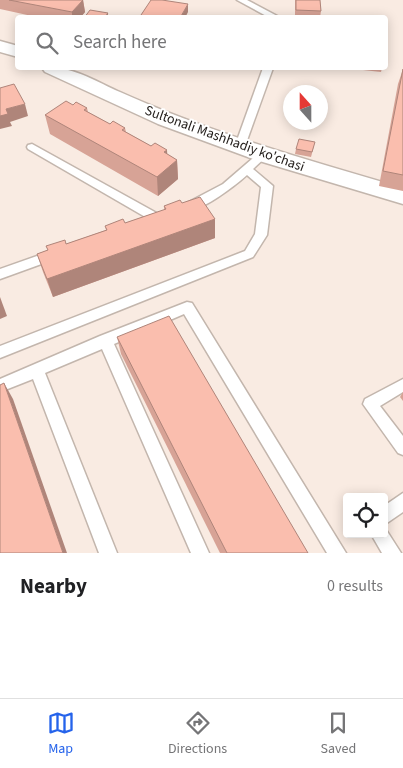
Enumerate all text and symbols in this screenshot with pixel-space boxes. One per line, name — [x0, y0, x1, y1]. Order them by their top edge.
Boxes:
search box — [15, 15, 388, 70]
icon: search — [33, 29, 61, 57]
text: Search here — [73, 29, 167, 56]
north arrow — [283, 85, 328, 130]
street label: Sultonali Mashhadiy ko'chasi — [142, 101, 307, 177]
map controls — [343, 493, 388, 538]
button: locate — [343, 493, 388, 538]
text: Nearby — [20, 571, 87, 601]
text: 0 results — [327, 575, 383, 597]
tab: Map — [47, 709, 75, 759]
tab: Directions — [168, 709, 227, 759]
tab: Saved — [321, 709, 356, 759]

